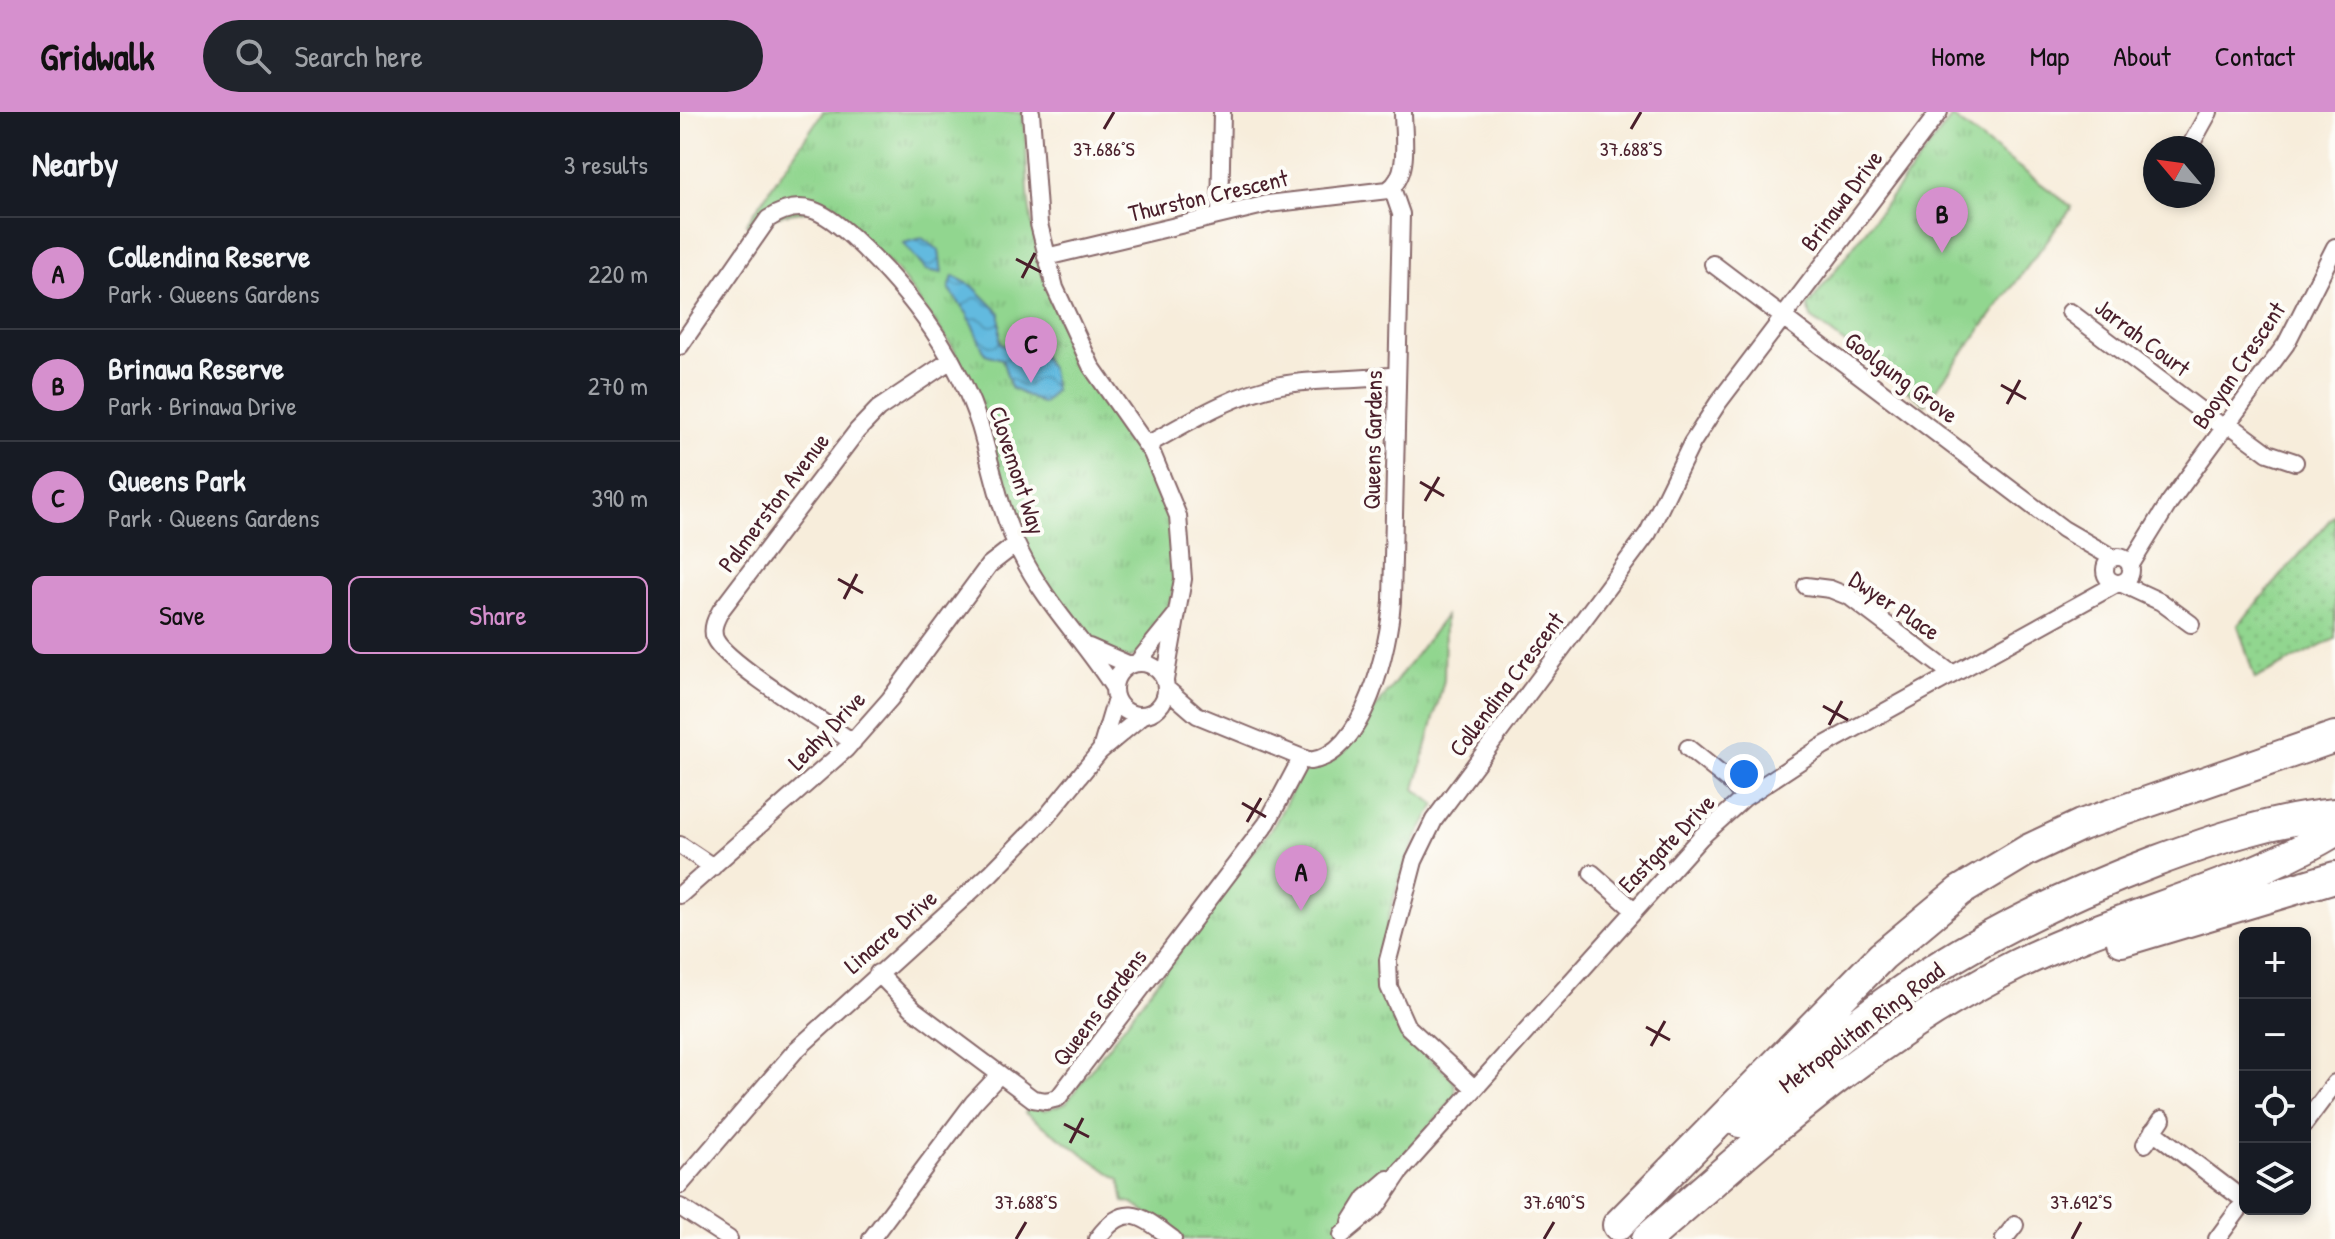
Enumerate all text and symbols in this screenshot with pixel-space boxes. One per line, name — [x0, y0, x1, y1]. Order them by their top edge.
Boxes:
search box — [203, 20, 763, 92]
text: Gridwalk — [40, 30, 155, 82]
icon: search — [231, 34, 275, 78]
text: Search here — [295, 36, 423, 76]
text: Home — [1931, 37, 1986, 75]
text: Map — [2030, 37, 2069, 75]
text: About — [2113, 37, 2171, 75]
text: Contact — [2215, 37, 2295, 75]
text: 37.686°S — [1073, 135, 1135, 162]
text: 37.688°S — [1600, 135, 1662, 162]
north arrow — [2143, 136, 2215, 208]
text: Nearby — [32, 141, 118, 187]
street label: Brinawa Drive — [1793, 143, 1890, 257]
text: 3 results — [564, 147, 648, 182]
street label: Thurston Crescent — [1125, 161, 1292, 229]
pin: B — [1916, 187, 1968, 253]
text: Collendina Reserve — [108, 236, 310, 276]
text: A — [52, 256, 64, 291]
text: 220 m — [588, 256, 648, 291]
text: Park · Queens Gardens — [108, 276, 319, 311]
street label: Jarrah Court — [2089, 291, 2198, 384]
street label: Booyan Crescent — [2184, 295, 2293, 435]
pin: C — [1005, 317, 1057, 383]
street label: Goolgung Grove — [1839, 324, 1966, 430]
text: Brinawa Reserve — [108, 348, 284, 388]
text: B — [51, 368, 65, 403]
text: 270 m — [588, 368, 648, 403]
street label: Queens Gardens — [1355, 370, 1389, 510]
text: Park · Brinawa Drive — [108, 388, 297, 423]
street label: Clovemont Way — [982, 402, 1054, 538]
street label: Palmerston Avenue — [710, 425, 836, 578]
text: Queens Park — [108, 460, 246, 500]
text: C — [51, 480, 65, 515]
text: 390 m — [592, 480, 648, 515]
text: Park · Queens Gardens — [108, 500, 319, 535]
street label: Dwyer Place — [1843, 563, 1947, 647]
button: Save — [32, 576, 332, 654]
button: Share — [348, 576, 648, 654]
street label: Collendina Crescent — [1441, 605, 1571, 763]
street label: Leahy Drive — [780, 683, 872, 777]
your location — [1724, 754, 1764, 794]
street label: Eastgate Drive — [1611, 786, 1722, 899]
pin: A — [1275, 845, 1327, 911]
street label: Linacre Drive — [837, 881, 944, 980]
map controls — [2239, 927, 2311, 1215]
button: + — [2239, 927, 2311, 999]
street label: Queens Gardens — [1044, 942, 1154, 1072]
street label: Metropolitan Ring Road — [1772, 954, 1950, 1100]
button: − — [2239, 999, 2311, 1071]
button: locate — [2239, 1071, 2311, 1143]
button: layers — [2239, 1143, 2311, 1215]
text: 37.688°S — [995, 1188, 1057, 1215]
text: 37.690°S — [1523, 1188, 1585, 1215]
text: 37.692°S — [2050, 1188, 2112, 1215]

